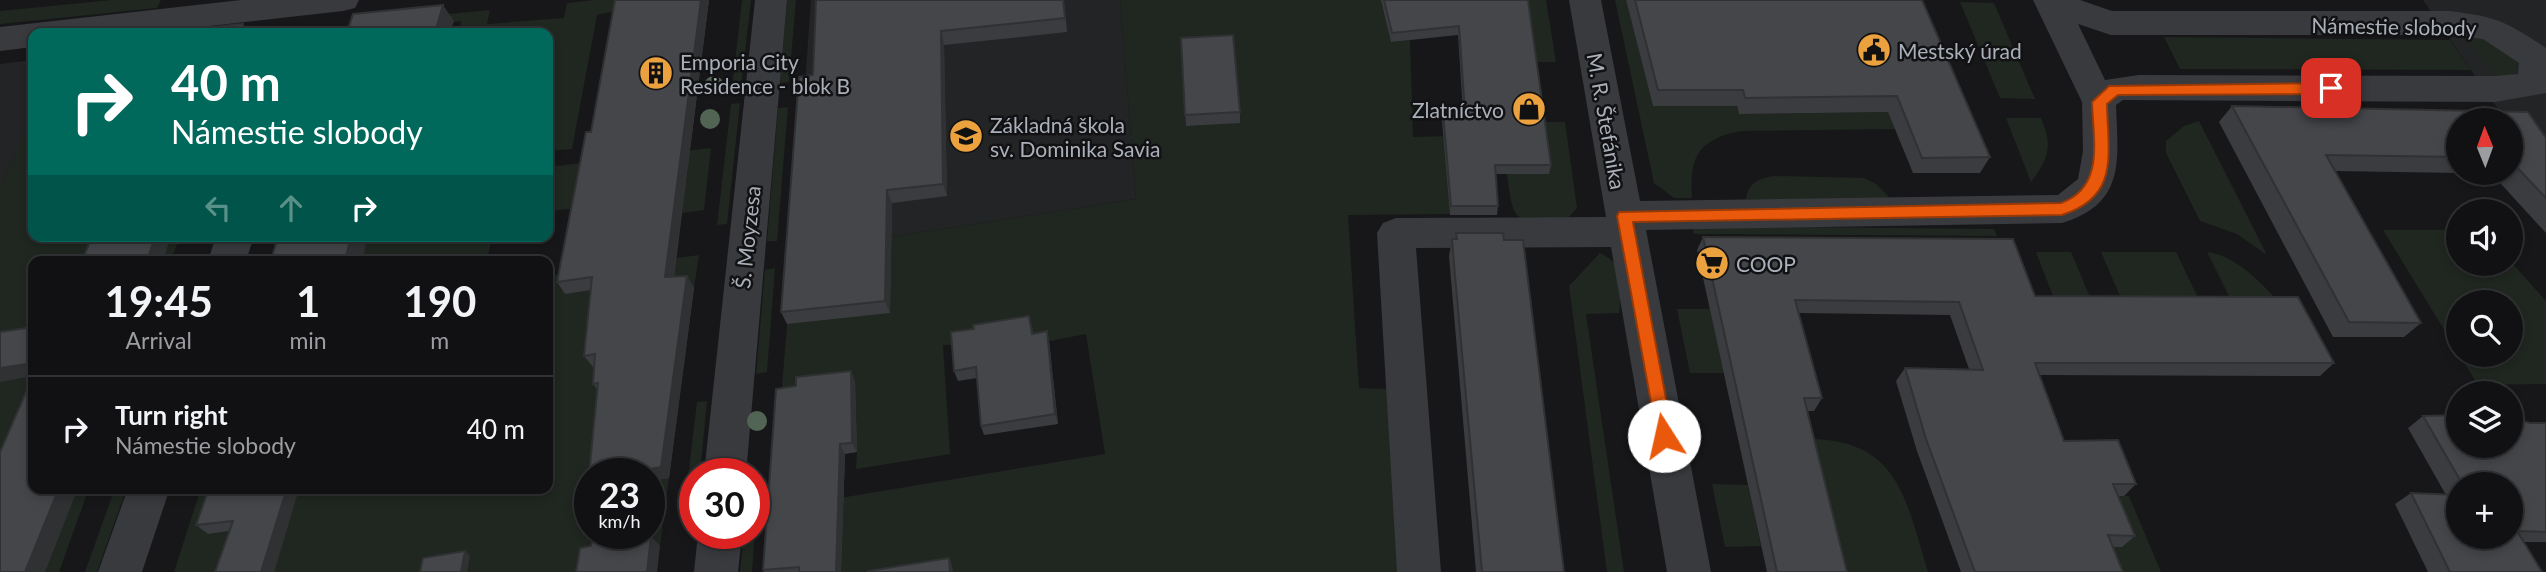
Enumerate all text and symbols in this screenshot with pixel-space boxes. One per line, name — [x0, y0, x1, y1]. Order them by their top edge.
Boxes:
street label: Námestie slobody — [2311, 12, 2477, 40]
public building icon: Mestský úrad — [1855, 31, 1893, 69]
place label: Mestský úrad — [1898, 38, 2022, 63]
place label: Emporia City Residence - blok B — [680, 49, 850, 98]
street label: M. R. Štefánika — [1583, 51, 1631, 191]
text: 40 m — [171, 53, 281, 111]
building icon: Emporia City Residence - blok B — [637, 54, 675, 92]
icon: right — [56, 56, 147, 147]
pin — [2301, 58, 2361, 118]
icon: arrive — [2312, 69, 2350, 107]
shop icon: Zlatníctvo — [1510, 90, 1548, 128]
place label: Zlatníctvo — [1412, 97, 1504, 122]
north arrow — [2446, 108, 2524, 186]
map controls — [2446, 108, 2523, 549]
text: Námestie slobody — [171, 112, 423, 151]
place label: Základná škola sv. Dominika Savia — [990, 112, 1160, 161]
school or university icon: Základná škola sv. Dominika Savia — [947, 117, 985, 155]
street label: Š. Moyzesa — [729, 184, 765, 290]
icon: left — [199, 189, 237, 227]
icon: ahead — [272, 189, 310, 227]
icon: right — [345, 189, 383, 227]
button: sound — [2446, 199, 2523, 276]
supermarket icon: COOP — [1693, 244, 1731, 282]
place label: COOP — [1736, 251, 1796, 276]
text: 19:45 — [105, 276, 213, 326]
text: 1 — [296, 276, 320, 326]
text: 190 — [403, 276, 476, 326]
button: search — [2446, 290, 2523, 367]
text: Arrival — [126, 326, 192, 354]
text: min — [289, 326, 327, 354]
text: m — [430, 326, 449, 354]
button: layers — [2446, 381, 2523, 458]
text: Turn right — [115, 399, 228, 431]
position arrow — [1627, 399, 1701, 473]
icon: right — [56, 410, 94, 448]
text: 40 m — [467, 413, 525, 445]
text: Námestie slobody — [115, 431, 296, 459]
speed limit sign: 30 — [679, 458, 770, 549]
button: + — [2446, 472, 2523, 549]
text: 23 — [599, 473, 640, 515]
text: km/h — [598, 510, 641, 532]

